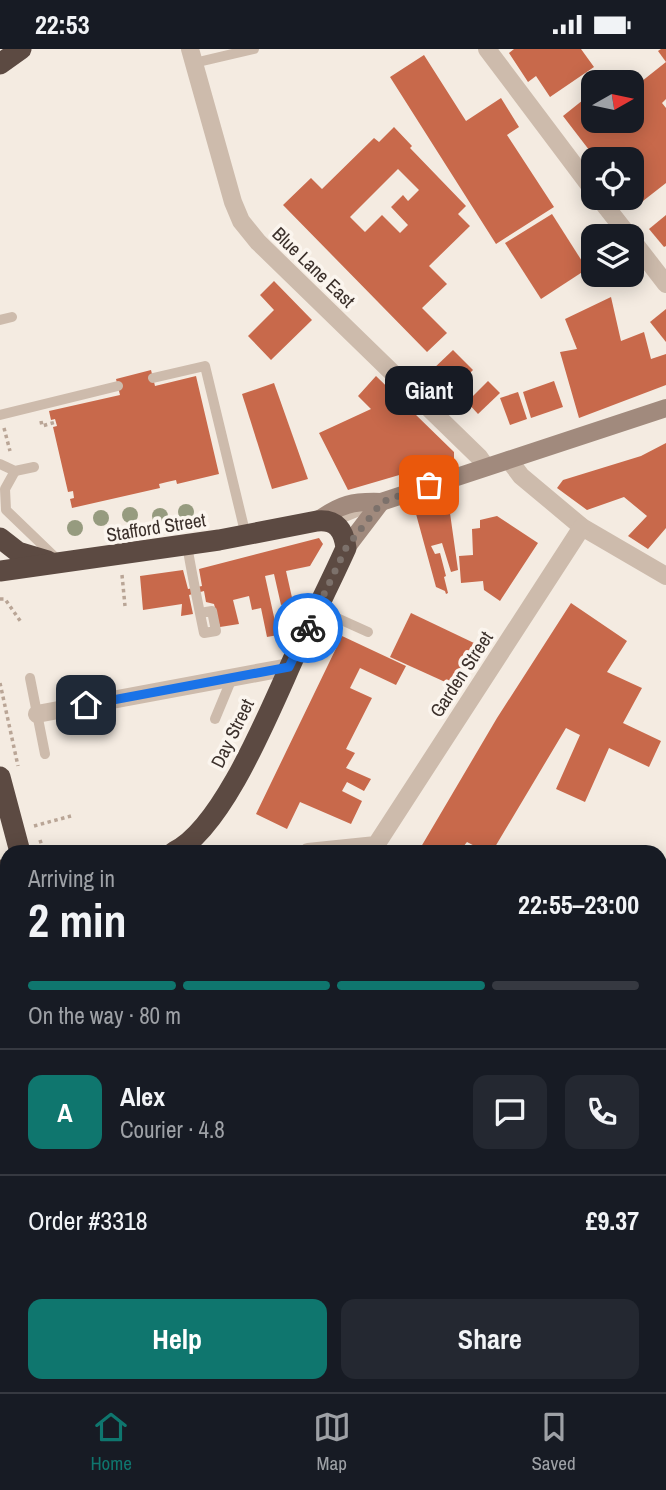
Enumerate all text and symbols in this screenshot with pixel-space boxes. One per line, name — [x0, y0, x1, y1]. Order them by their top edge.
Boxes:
text: 22:53 — [35, 7, 90, 42]
north arrow — [581, 70, 644, 133]
map controls — [581, 70, 644, 287]
button: locate — [581, 147, 644, 210]
street label: Blue Lane East — [267, 221, 362, 314]
button: layers — [581, 224, 644, 287]
callout: Giant — [385, 366, 473, 415]
text: Giant — [405, 375, 453, 406]
pin — [399, 455, 459, 515]
icon: bag — [410, 466, 448, 504]
street label: Stafford Street — [104, 506, 208, 548]
courier — [273, 593, 343, 663]
icon: bike — [289, 609, 327, 647]
street label: Garden Street — [423, 625, 499, 722]
pin — [56, 675, 116, 735]
icon: home — [67, 686, 105, 724]
street label: Day Street — [204, 694, 260, 772]
text: Arriving in — [28, 863, 115, 894]
text: 22:55–23:00 — [518, 887, 639, 922]
text: 2 min — [28, 889, 127, 951]
text: On the way · 80 m — [28, 1000, 181, 1031]
button: chat — [473, 1075, 547, 1149]
button: phone — [565, 1075, 639, 1149]
text: Alex — [120, 1079, 165, 1114]
text: A — [57, 1095, 73, 1130]
text: Courier · 4.8 — [120, 1114, 225, 1145]
text: Order #3318 — [28, 1203, 148, 1238]
text: £9.37 — [586, 1203, 639, 1238]
button: Help — [28, 1299, 327, 1379]
button: Share — [341, 1299, 639, 1379]
tab: Home — [90, 1408, 132, 1476]
tab: Map — [313, 1408, 351, 1476]
tab: Saved — [531, 1408, 576, 1476]

